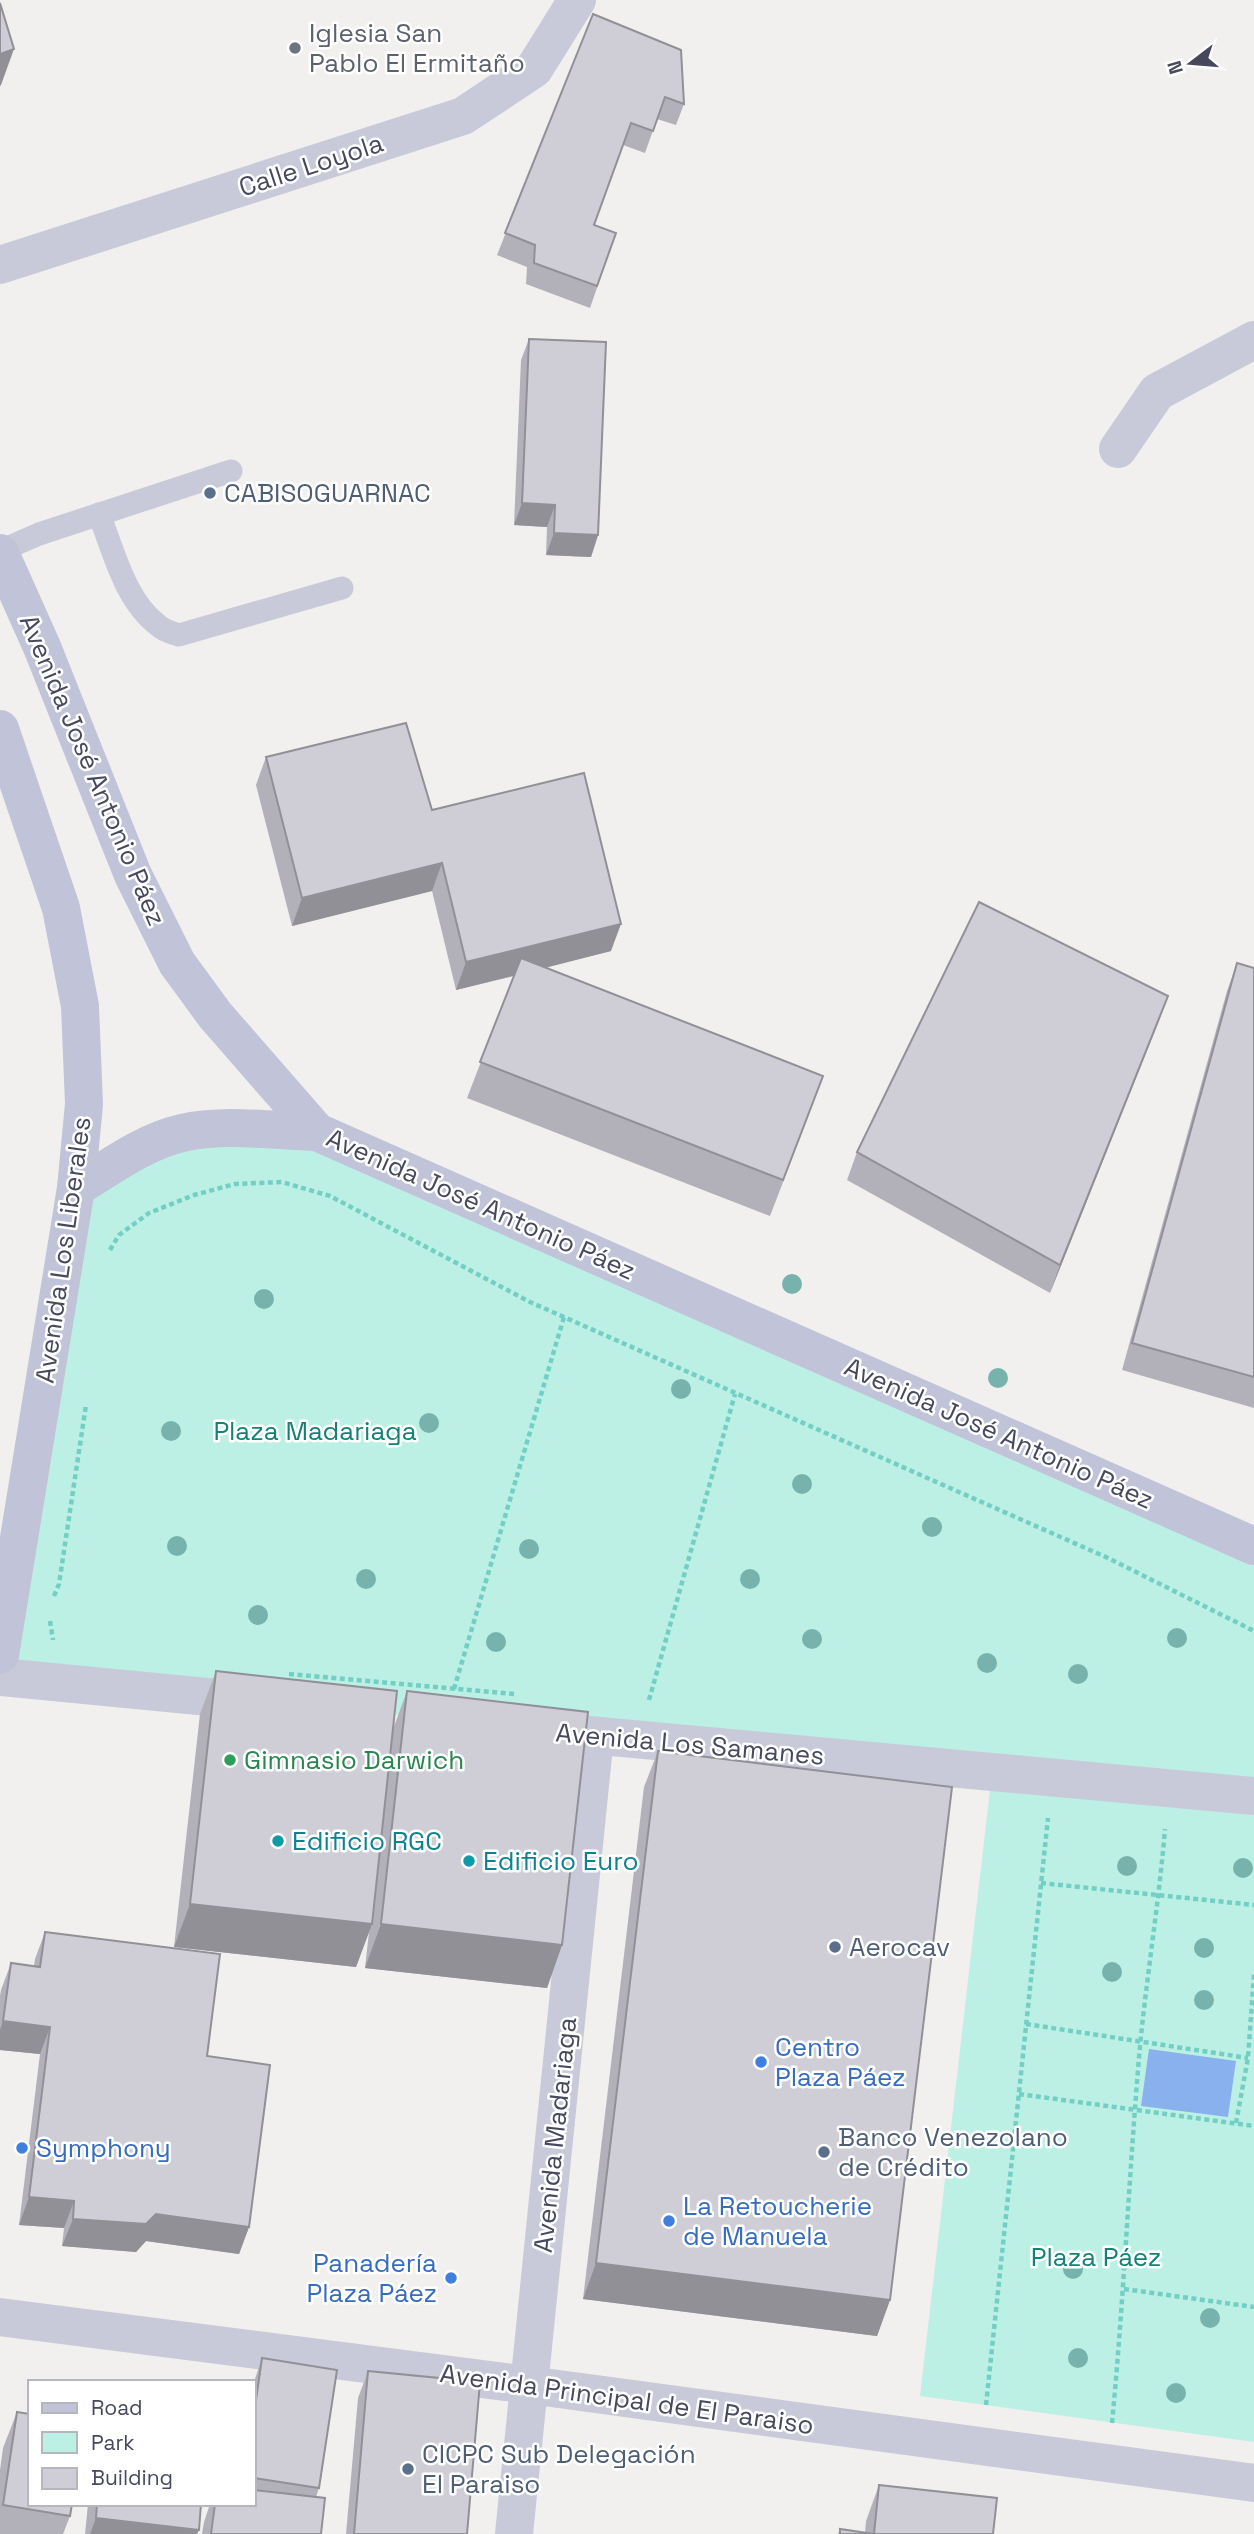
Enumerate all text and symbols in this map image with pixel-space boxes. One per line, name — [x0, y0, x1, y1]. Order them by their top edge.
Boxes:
place label: Iglesia San Pablo El Ermitaño — [309, 16, 525, 80]
north arrow — [1156, 28, 1226, 98]
marker: Iglesia San Pablo El Ermitaño — [287, 40, 303, 56]
text: N — [1161, 58, 1189, 77]
street label: Calle Loyola — [234, 126, 388, 204]
place label: CABISOGUARNAC — [224, 476, 431, 510]
marker: CABISOGUARNAC — [202, 485, 218, 501]
street label: Avenida José Antonio Páez — [12, 609, 174, 931]
street label: Avenida Los Liberales — [27, 1115, 99, 1385]
street label: Avenida José Antonio Páez — [321, 1120, 641, 1288]
street label: Avenida José Antonio Páez — [839, 1349, 1159, 1517]
park label: Plaza Madariaga — [213, 1414, 417, 1448]
street label: Avenida Los Samanes — [554, 1715, 826, 1773]
place label: Gimnasio Darwich — [244, 1743, 464, 1777]
marker: Gimnasio Darwich — [222, 1752, 238, 1768]
place label: Edificio RGC — [292, 1824, 442, 1858]
marker: Edificio RGC — [270, 1833, 286, 1849]
place label: Edificio Euro — [483, 1844, 639, 1878]
marker: Edificio Euro — [461, 1853, 477, 1869]
place label: Aerocav — [849, 1930, 950, 1964]
marker: Aerocav — [827, 1939, 843, 1955]
street label: Avenida Madariaga — [526, 2015, 584, 2254]
place label: Centro Plaza Páez — [775, 2030, 905, 2094]
marker: Centro Plaza Páez — [753, 2054, 769, 2070]
place label: Banco Venezolano de Crédito — [838, 2120, 1068, 2184]
place label: Symphony — [36, 2131, 171, 2165]
marker: Symphony — [14, 2140, 30, 2156]
marker: Banco Venezolano de Crédito — [816, 2144, 832, 2160]
place label: La Retoucherie de Manuela — [683, 2189, 872, 2253]
marker: La Retoucherie de Manuela — [661, 2213, 677, 2229]
park label: Plaza Páez — [1031, 2240, 1161, 2274]
place label: Panadería Plaza Páez — [307, 2246, 437, 2310]
marker: Panadería Plaza Páez — [443, 2270, 459, 2286]
street label: Avenida Principal de El Paraiso — [438, 2356, 816, 2442]
legend — [28, 2380, 256, 2506]
text: Road — [91, 2394, 143, 2421]
text: Park — [91, 2429, 135, 2456]
place label: CICPC Sub Delegación El Paraiso — [422, 2437, 696, 2501]
marker: CICPC Sub Delegación El Paraiso — [400, 2461, 416, 2477]
text: Building — [91, 2464, 173, 2491]

